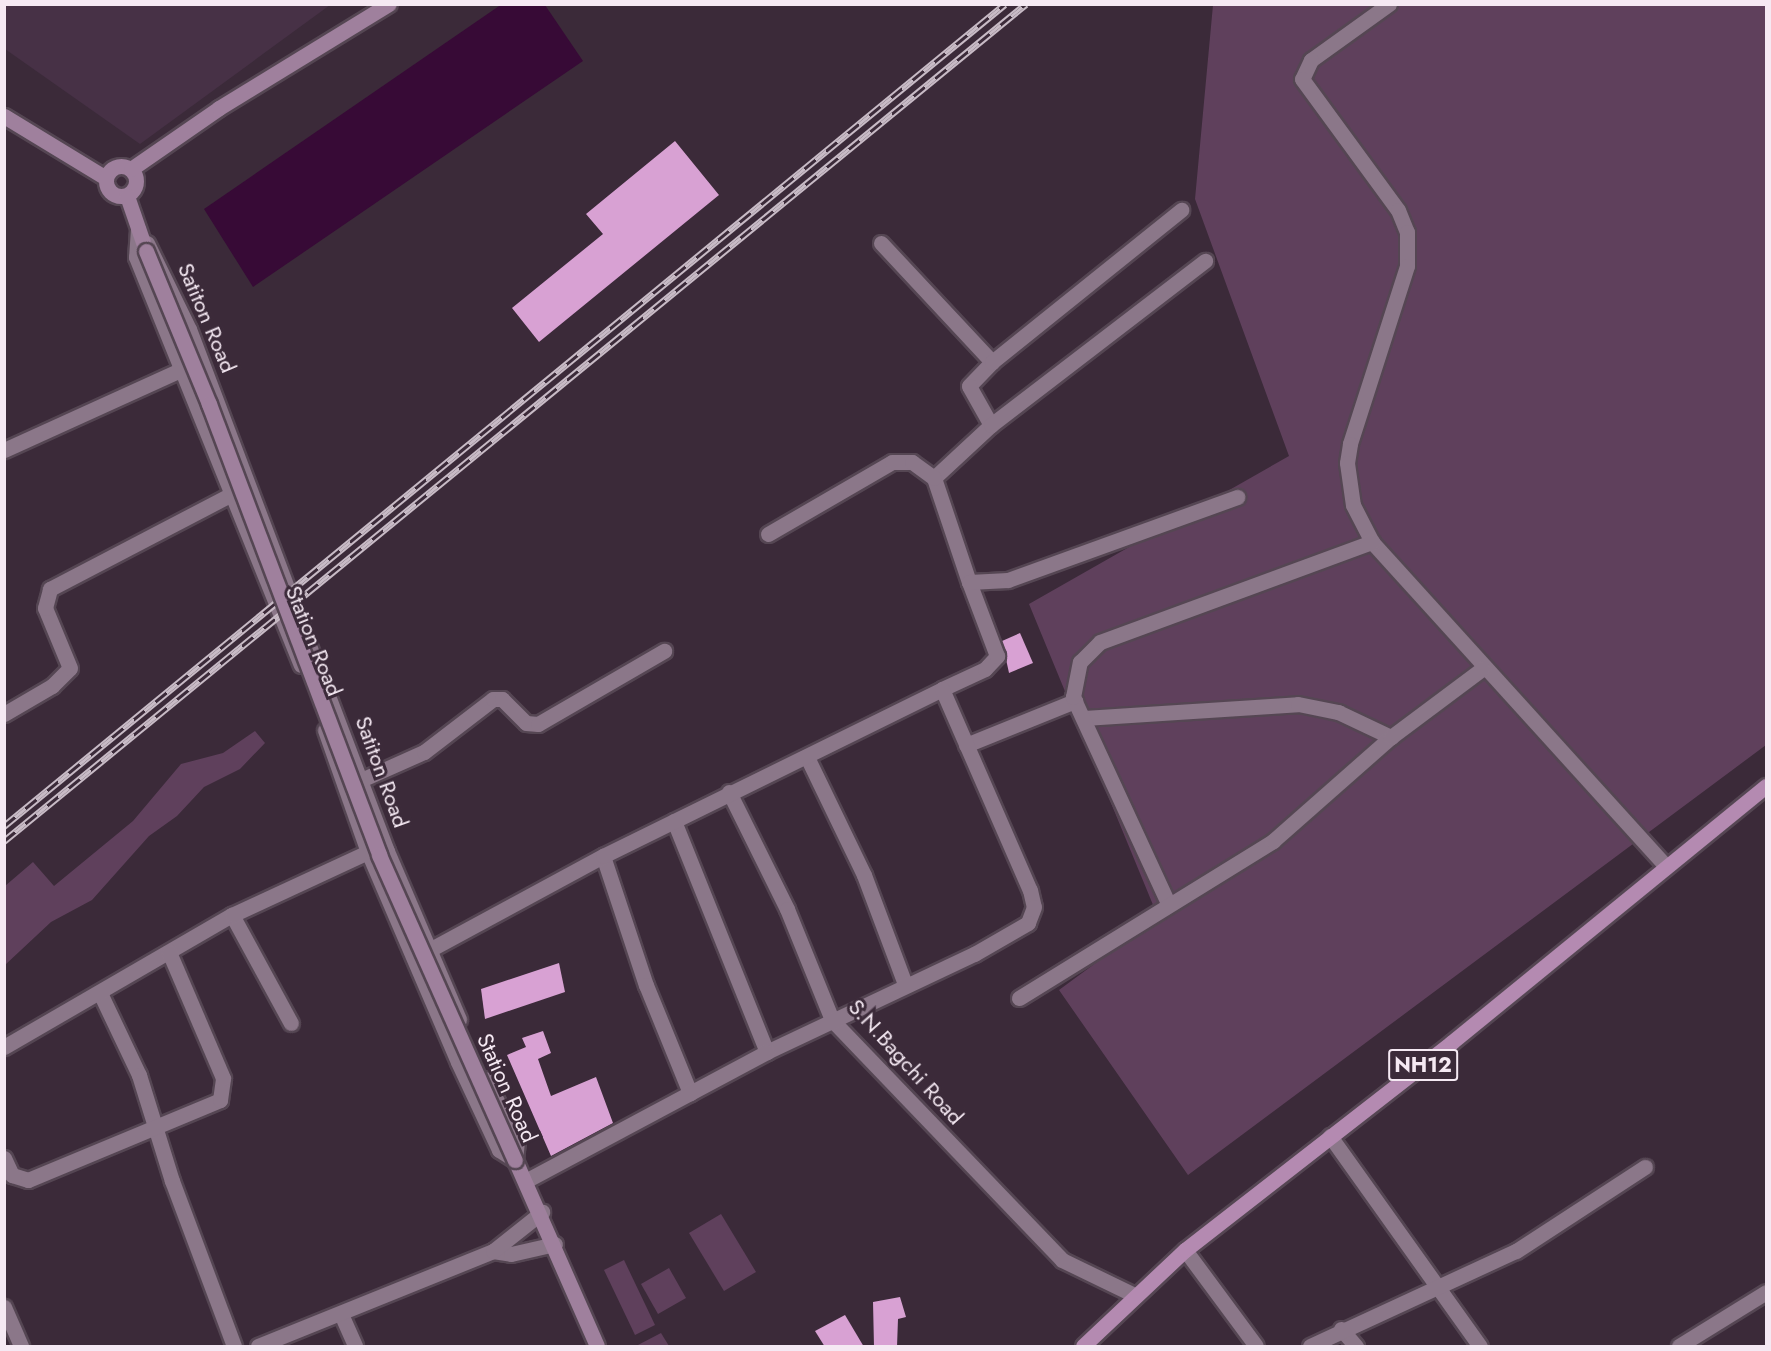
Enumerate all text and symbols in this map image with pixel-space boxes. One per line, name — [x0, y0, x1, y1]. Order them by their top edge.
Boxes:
street label: Satiton Road — [172, 259, 242, 377]
street label: Station Road — [280, 582, 348, 700]
street label: Satiton Road — [350, 713, 414, 831]
street label: S.N.Bagchi Road — [843, 994, 969, 1130]
street label: Station Road — [471, 1029, 543, 1147]
road number: NH12 — [1387, 1047, 1459, 1083]

